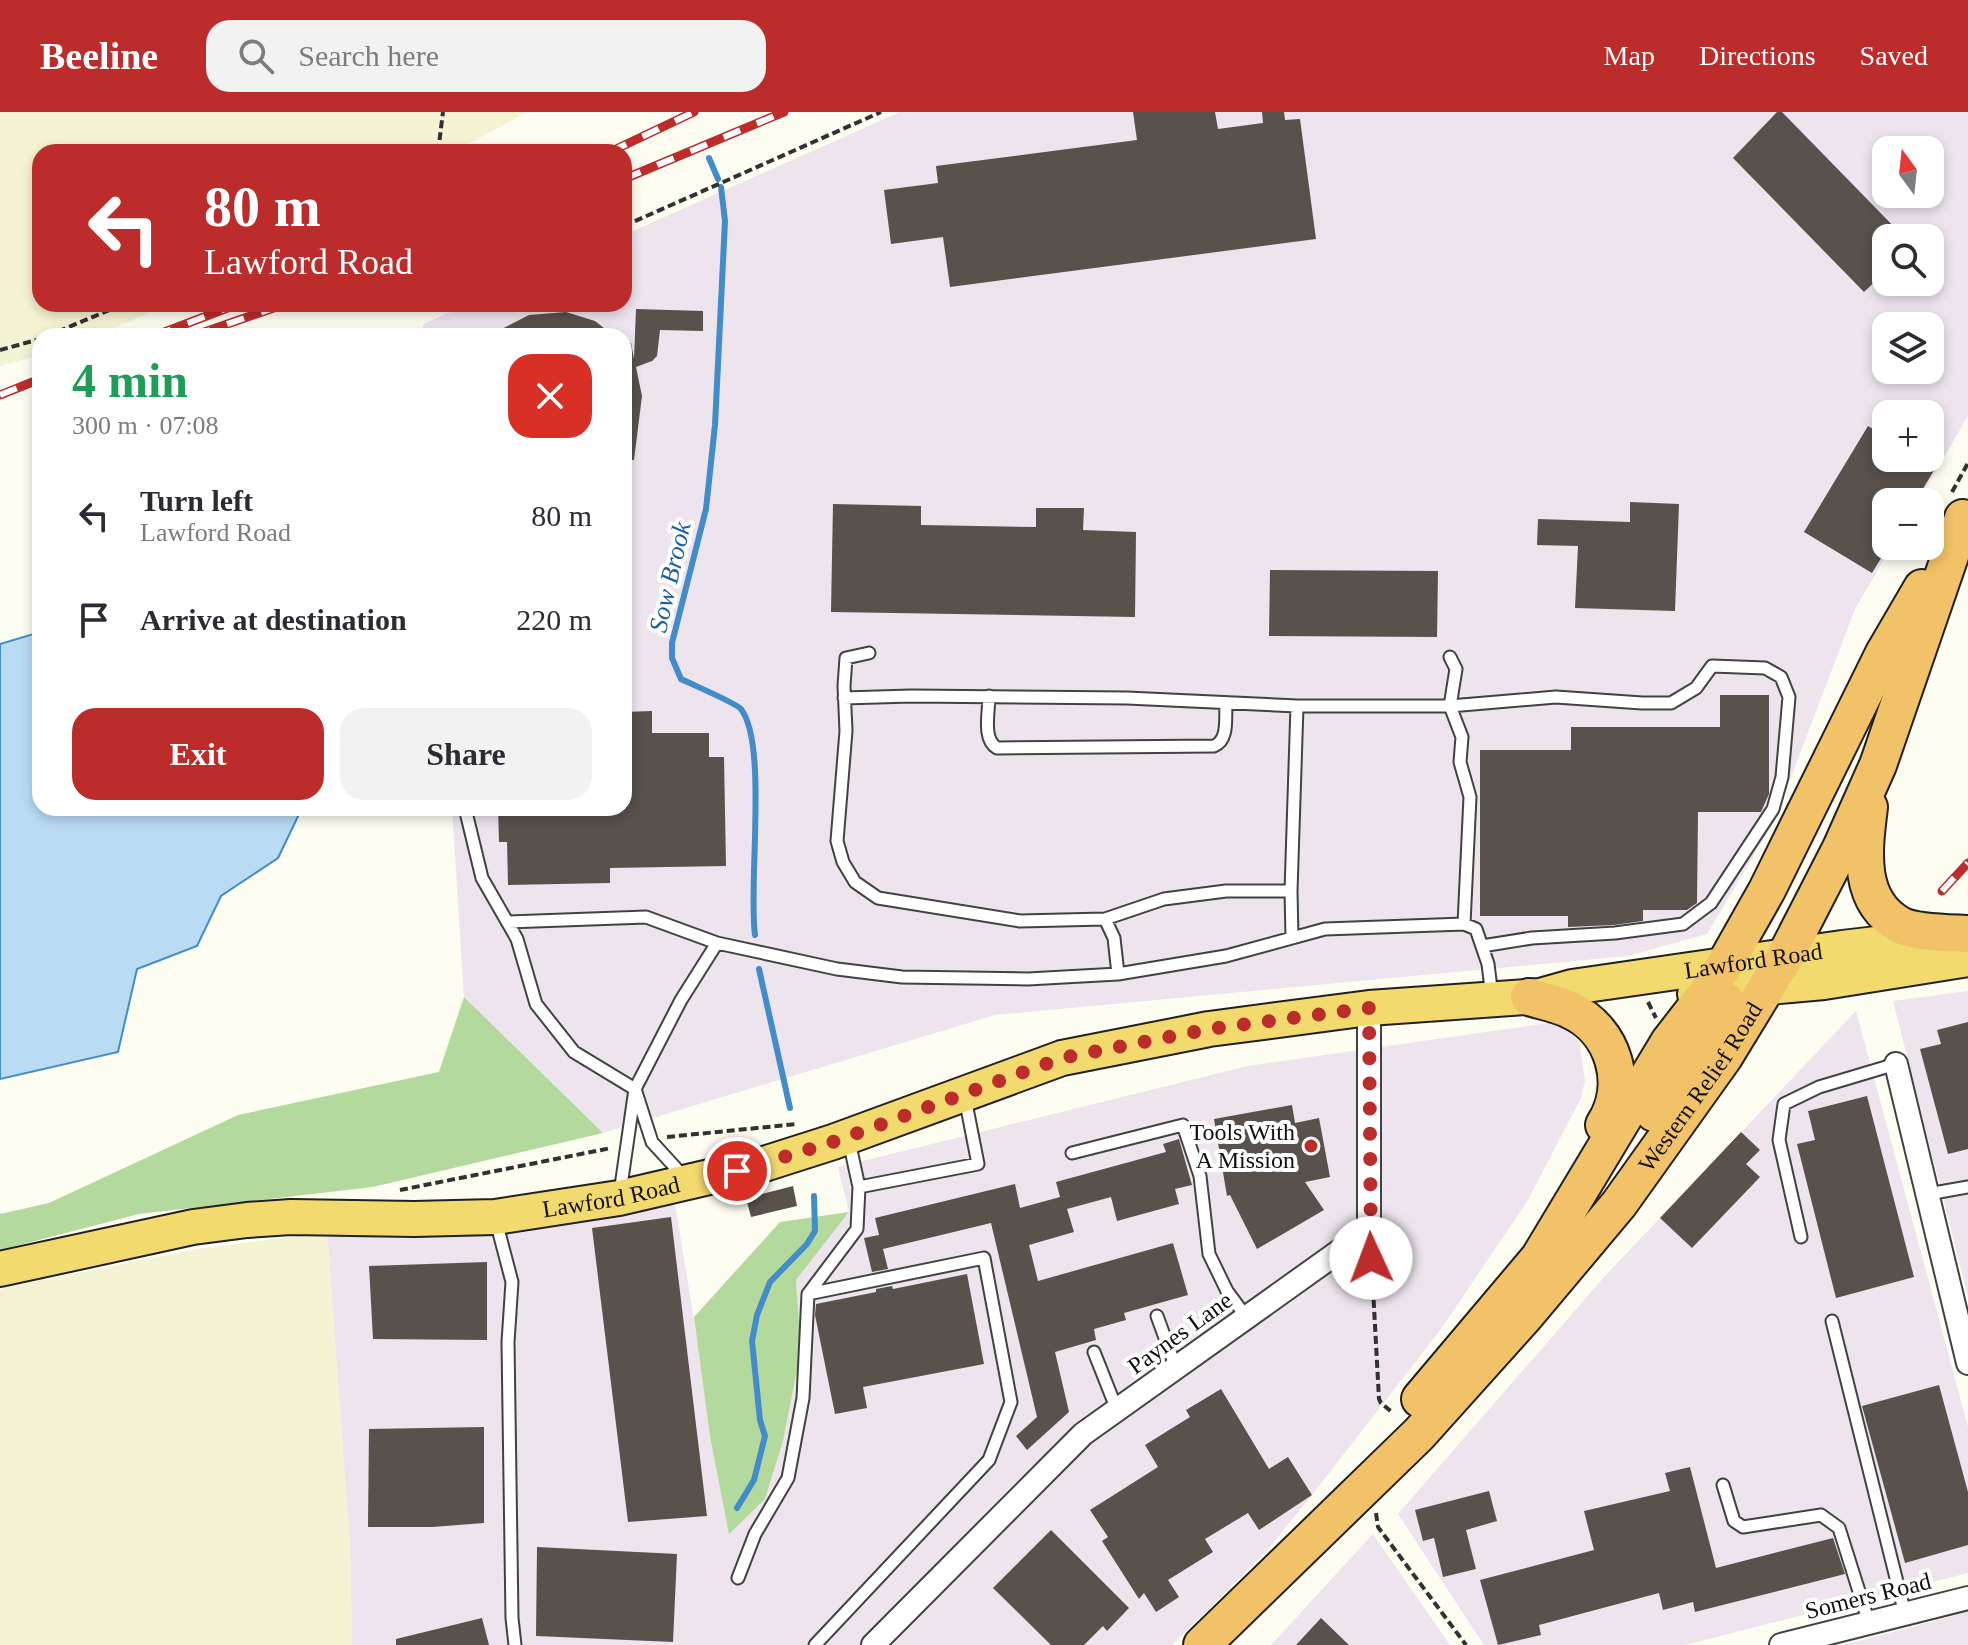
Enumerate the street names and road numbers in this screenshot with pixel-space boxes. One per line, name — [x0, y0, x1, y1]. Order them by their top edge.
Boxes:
street label: Lawford Road — [1683, 938, 1824, 984]
street label: Western Relief Road — [1633, 998, 1767, 1177]
street label: Lawford Road — [541, 1171, 682, 1223]
street label: Paynes Lane — [1123, 1287, 1237, 1379]
street label: Somers Road — [1802, 1568, 1934, 1624]

